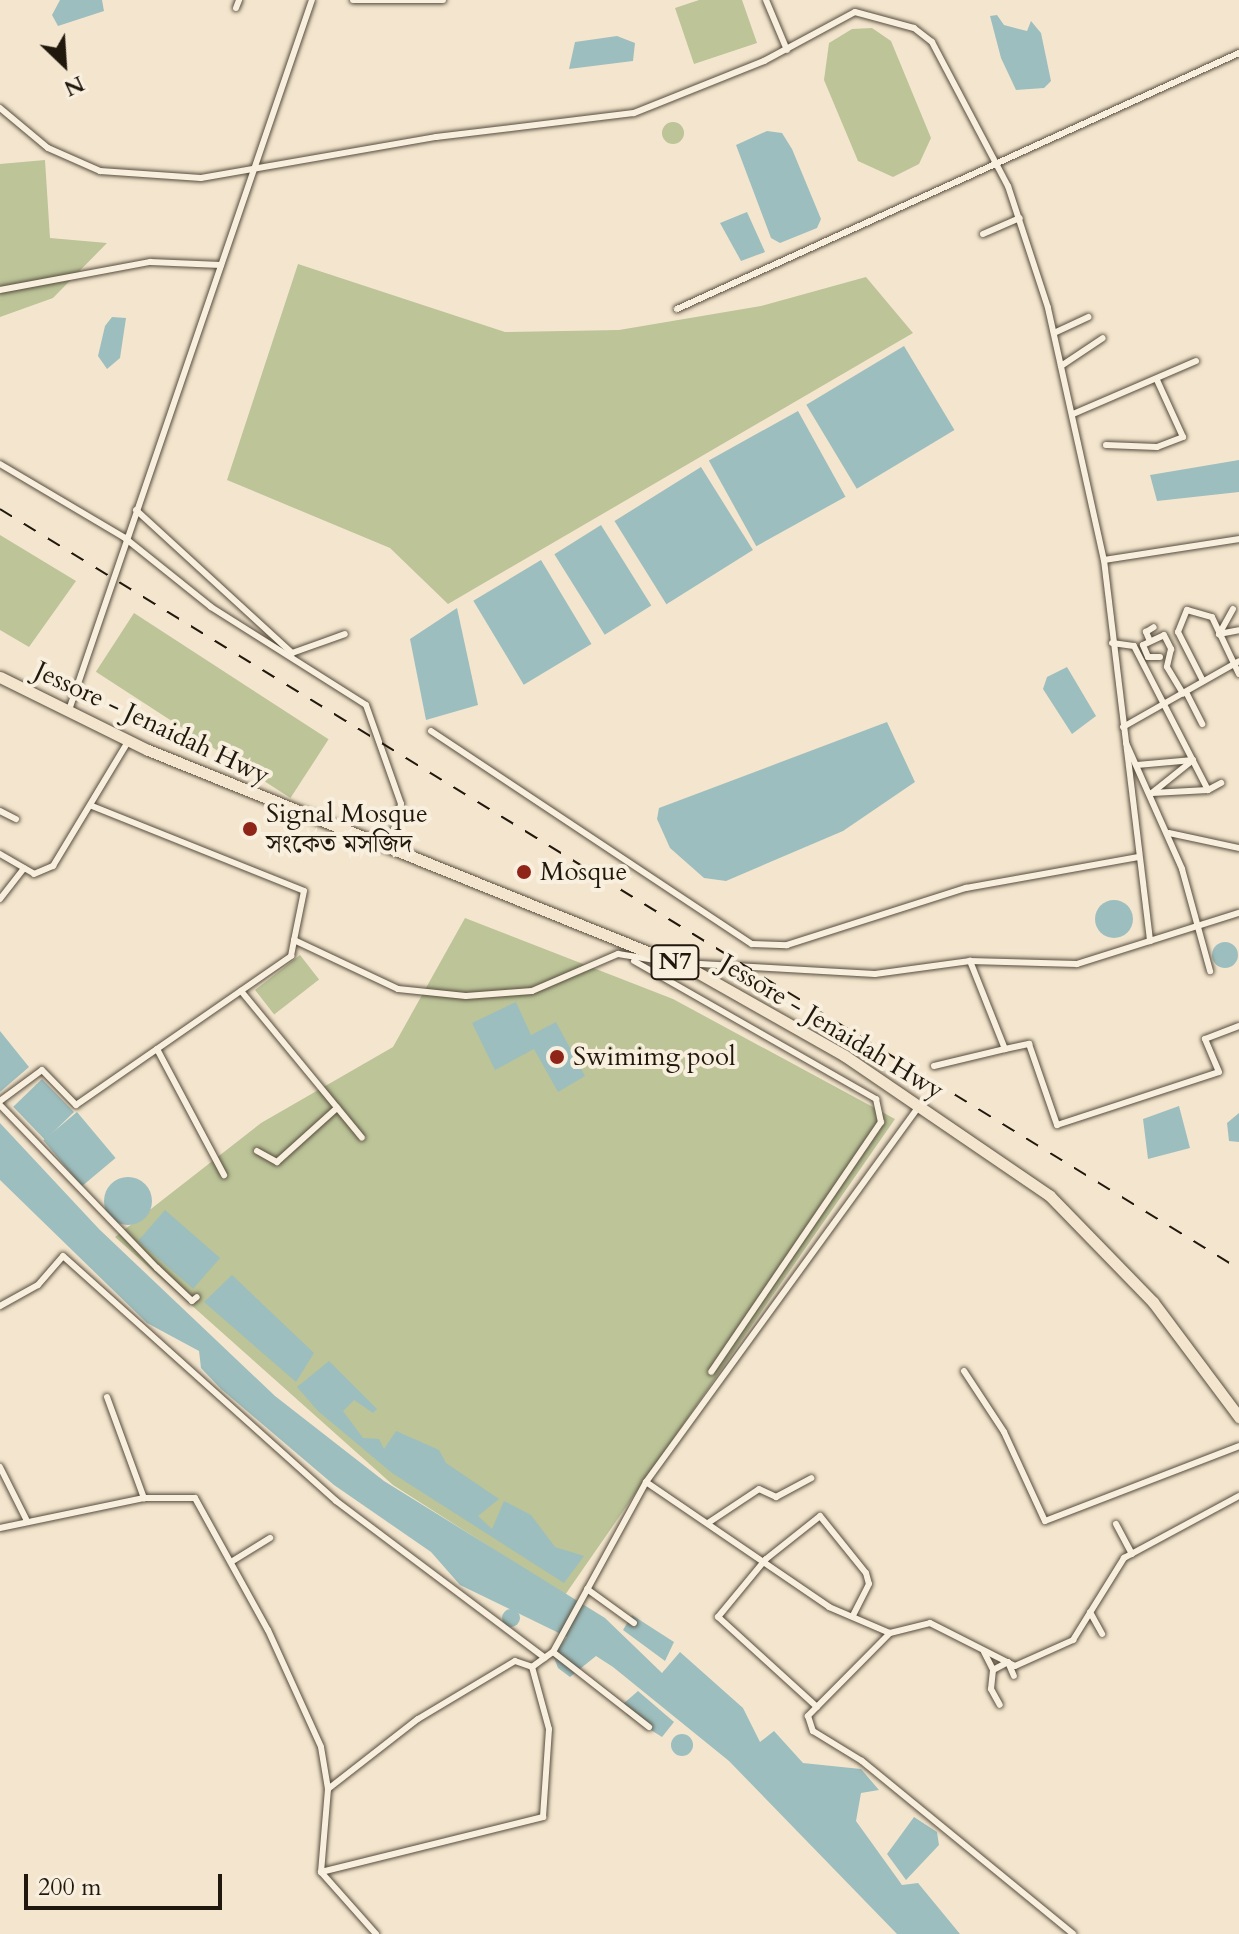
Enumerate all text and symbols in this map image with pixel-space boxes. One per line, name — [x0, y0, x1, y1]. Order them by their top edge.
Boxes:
north arrow — [24, 24, 104, 104]
text: N — [59, 68, 89, 103]
street label: Jessore - Jenaidah Hwy — [30, 655, 274, 791]
place label: Signal Mosque সংকেত মসজিদ — [266, 798, 428, 860]
marker: Signal Mosque সংকেত মসজিদ — [241, 820, 259, 838]
place label: Mosque — [540, 856, 627, 888]
marker: Mosque — [515, 863, 533, 881]
road number: N7 — [649, 942, 701, 982]
street label: Jessore - Jenaidah Hwy — [714, 948, 950, 1106]
place label: Swimimg pool — [573, 1041, 736, 1073]
marker: Swimimg pool — [548, 1048, 566, 1066]
scale bar — [28, 1858, 226, 1908]
text: 200 m — [38, 1871, 102, 1904]

